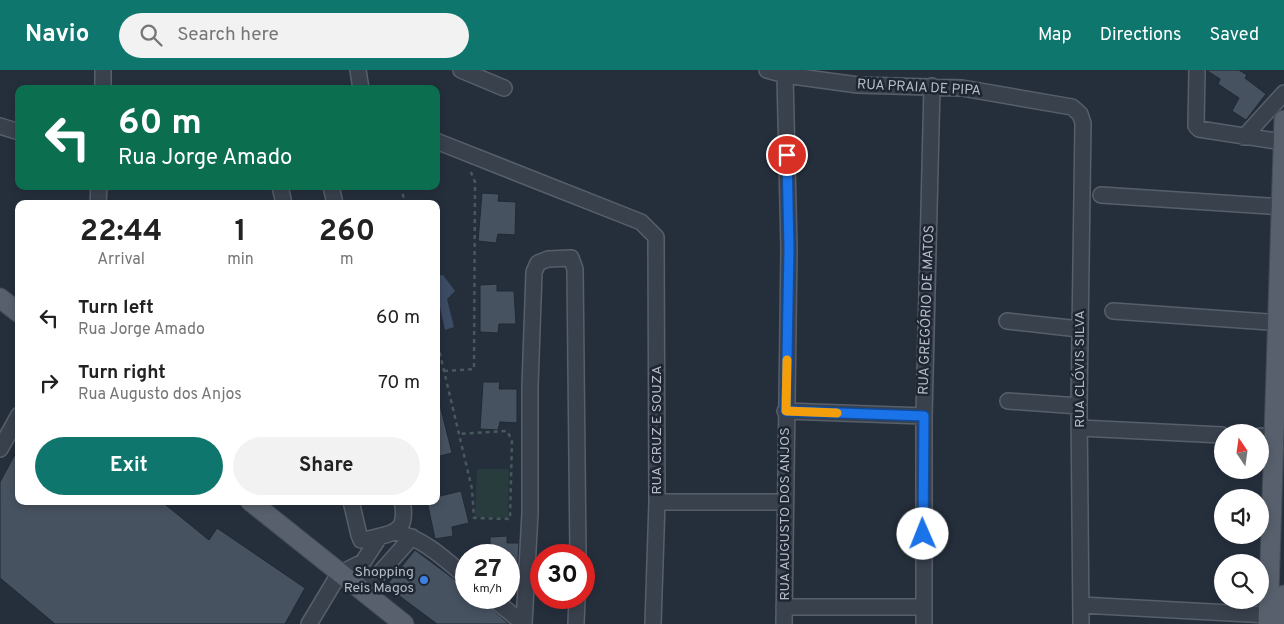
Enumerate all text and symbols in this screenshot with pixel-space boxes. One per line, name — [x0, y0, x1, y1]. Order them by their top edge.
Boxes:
search box — [119, 13, 469, 58]
text: Navio — [25, 20, 89, 50]
icon: search — [137, 21, 165, 49]
text: Search here — [177, 23, 279, 47]
text: Map — [1038, 24, 1072, 47]
text: Directions — [1100, 24, 1182, 47]
text: Saved — [1210, 24, 1259, 47]
street label: RUA PRAIA DE PIPA — [857, 76, 981, 100]
text: 60 m — [118, 102, 202, 146]
icon: left — [35, 105, 100, 170]
pin — [766, 134, 808, 176]
icon: arrive — [773, 141, 801, 169]
text: Rua Jorge Amado — [118, 145, 292, 172]
text: 22:44 — [80, 214, 162, 251]
text: 1 — [234, 214, 247, 251]
text: 260 — [319, 214, 375, 251]
street label: RUA GREGÓRIO DE MATOS — [915, 225, 938, 395]
text: Arrival — [97, 250, 145, 270]
text: min — [227, 250, 254, 270]
text: m — [340, 250, 354, 270]
text: Turn left — [78, 296, 154, 320]
icon: left — [35, 304, 63, 332]
text: 60 m — [376, 306, 420, 330]
street label: RUA CLÓVIS SILVA — [1071, 310, 1089, 428]
text: Rua Jorge Amado — [78, 320, 205, 340]
text: Turn right — [78, 361, 166, 385]
street label: RUA CRUZ E SOUZA — [649, 365, 666, 495]
icon: right — [35, 369, 63, 397]
text: 70 m — [378, 371, 420, 395]
text: Rua Augusto dos Anjos — [78, 385, 242, 405]
north arrow — [1214, 424, 1269, 479]
map controls — [1214, 424, 1269, 609]
street label: RUA AUGUSTO DOS ANJOS — [777, 427, 794, 601]
button: Exit — [35, 437, 223, 495]
button: Share — [233, 437, 420, 495]
button: sound — [1214, 489, 1269, 544]
position arrow — [896, 507, 948, 559]
speed limit sign: 30 — [530, 544, 595, 609]
text: 27 — [473, 554, 502, 586]
button: search — [1214, 554, 1269, 609]
place label: Shopping Reis Magos — [344, 564, 414, 597]
marker: Shopping Reis Magos — [418, 574, 430, 586]
text: km/h — [473, 581, 502, 597]

